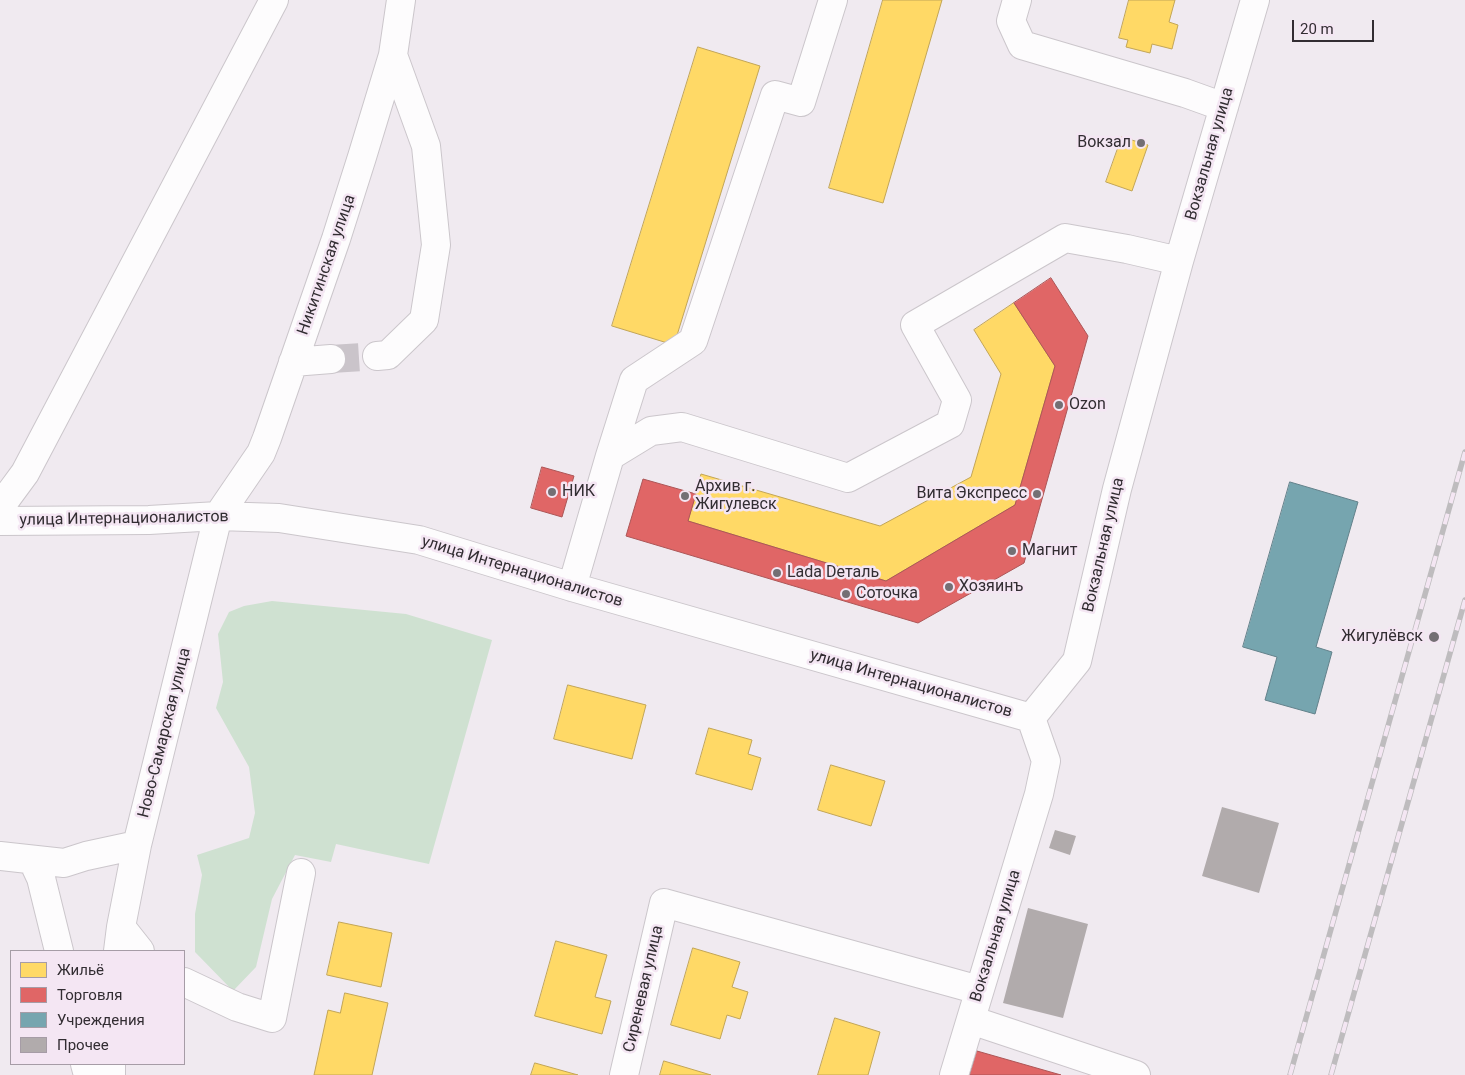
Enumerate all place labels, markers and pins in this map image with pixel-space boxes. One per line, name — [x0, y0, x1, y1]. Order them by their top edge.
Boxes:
place label: Вокзал — [1077, 133, 1131, 153]
marker: Вокзал — [1135, 137, 1147, 149]
place label: Ozon — [1069, 395, 1106, 415]
marker: Ozon — [1053, 399, 1065, 411]
place label: Архив г. Жигулевск — [695, 477, 777, 515]
place label: НИК — [562, 482, 595, 502]
place label: Вита Экспресс — [916, 484, 1027, 504]
marker: НИК — [546, 486, 558, 498]
marker: Вита Экспресс — [1031, 488, 1043, 500]
marker: Архив г. Жигулевск — [679, 490, 691, 502]
place label: Магнит — [1022, 541, 1078, 561]
marker: Магнит — [1006, 545, 1018, 557]
place label: Lada Dеталь — [787, 563, 879, 583]
marker: Lada Dеталь — [771, 567, 783, 579]
place label: Хозяинъ — [959, 577, 1023, 597]
marker: Хозяинъ — [943, 581, 955, 593]
place label: Соточка — [856, 584, 918, 604]
marker: Соточка — [840, 588, 852, 600]
place label: Жигулёвск — [1341, 627, 1423, 647]
marker: Жигулёвск — [1427, 630, 1441, 644]

